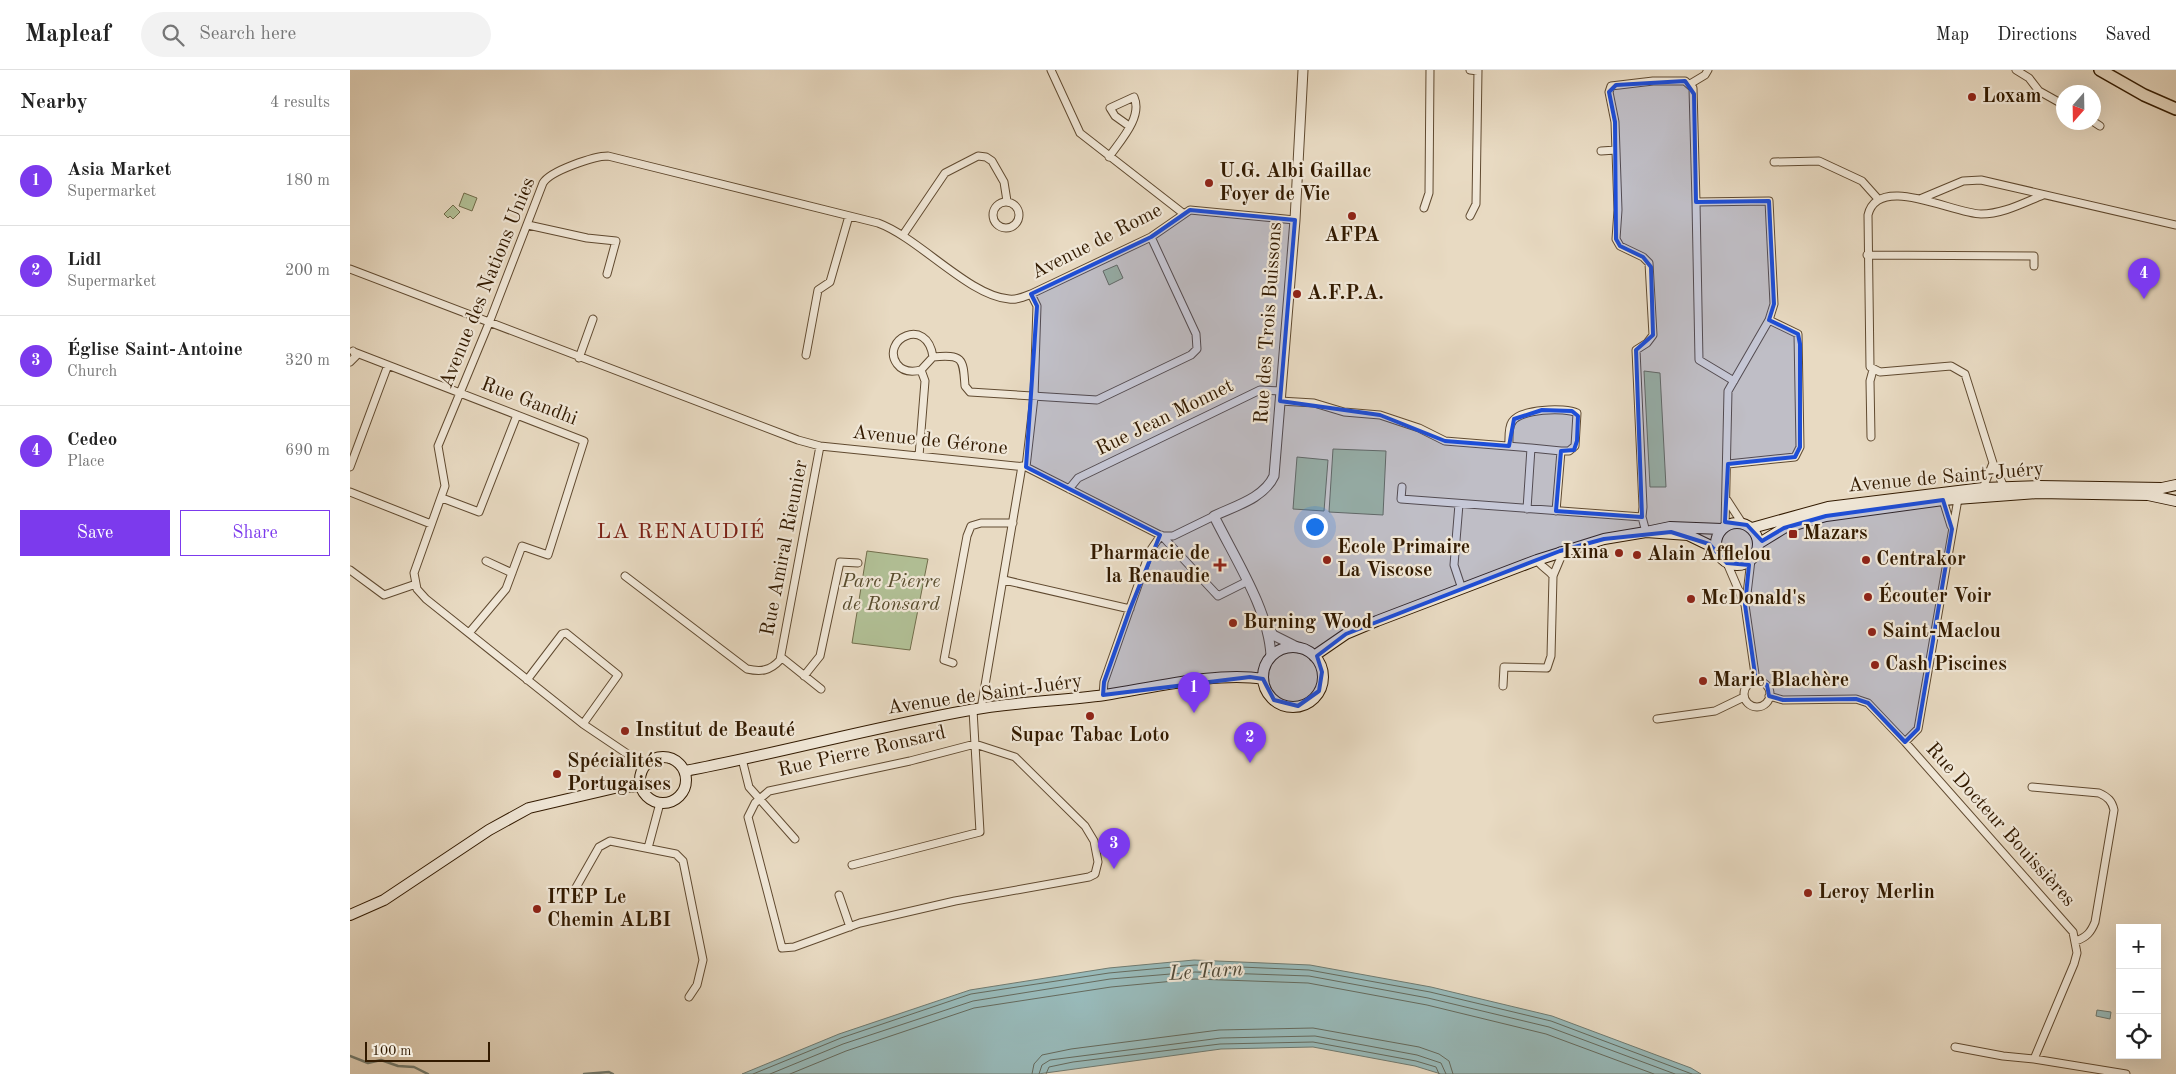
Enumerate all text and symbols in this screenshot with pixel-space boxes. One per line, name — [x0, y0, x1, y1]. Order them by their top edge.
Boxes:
search box — [141, 12, 491, 57]
icon: search — [159, 21, 187, 49]
text: Mapleaf — [25, 23, 111, 47]
text: Search here — [199, 25, 296, 44]
text: Map — [1936, 26, 1969, 44]
text: Directions — [1997, 26, 2077, 44]
text: Saved — [2105, 26, 2151, 44]
north arrow — [2056, 85, 2101, 130]
place label: Loxam — [1982, 87, 2041, 107]
marker: Loxam — [1966, 91, 1978, 103]
text: Nearby — [20, 92, 88, 113]
text: 4 results — [270, 95, 330, 111]
text: Asia Market — [67, 161, 171, 180]
place label: U.G. Albi Gaillac Foyer de Vie — [1219, 162, 1372, 205]
text: 1 — [31, 173, 41, 189]
text: 180 m — [285, 173, 330, 189]
street label: Avenue des Nations Unies — [437, 175, 539, 391]
marker: U.G. Albi Gaillac Foyer de Vie — [1203, 177, 1215, 189]
text: Supermarket — [67, 184, 156, 200]
street label: Avenue de Rome — [1028, 200, 1166, 284]
marker: AFPA — [1346, 210, 1358, 222]
street label: Rue des Trois Buissons — [1252, 221, 1286, 425]
place label: AFPA — [1324, 226, 1380, 246]
text: Lidl — [67, 251, 101, 270]
pin: 4 — [2128, 258, 2160, 299]
text: 2 — [31, 263, 41, 279]
text: 200 m — [285, 263, 330, 279]
text: Supermarket — [67, 274, 156, 290]
place label: A.F.P.A. — [1307, 284, 1384, 304]
marker: A.F.P.A. — [1291, 288, 1303, 300]
text: Église Saint-Antoine — [67, 341, 243, 360]
text: 3 — [31, 353, 41, 369]
text: 320 m — [285, 353, 330, 369]
text: Church — [67, 364, 117, 380]
street label: Rue Gandhi — [478, 374, 580, 430]
street label: Rue Jean Monnet — [1093, 376, 1237, 460]
street label: Avenue de Gérone — [851, 423, 1009, 459]
text: Cedeo — [67, 431, 117, 450]
text: 4 — [31, 443, 41, 459]
text: 690 m — [285, 443, 330, 459]
text: Place — [67, 454, 104, 470]
street label: Rue Amiral Rieunier — [758, 458, 812, 638]
street label: Avenue de Saint-Juéry — [1847, 459, 2045, 497]
button: Save — [20, 510, 170, 556]
button: Share — [180, 510, 330, 556]
your location — [1302, 514, 1328, 540]
district label: LA RENAUDIÉ — [596, 518, 766, 543]
place label: Mazars — [1803, 524, 1868, 544]
marker: Mazars — [1787, 528, 1799, 540]
place label: Ecole Primaire La Viscose — [1337, 538, 1470, 581]
place label: Ixina — [1563, 543, 1609, 563]
place label: Pharmacie de la Renaudie — [1089, 544, 1210, 587]
place label: Alain Afflelou — [1647, 545, 1771, 565]
marker: Ixina — [1613, 547, 1625, 559]
marker: Alain Afflelou — [1631, 549, 1643, 561]
place label: Centrakor — [1876, 550, 1966, 570]
marker: Ecole Primaire La Viscose — [1321, 554, 1333, 566]
marker: Centrakor — [1860, 554, 1872, 566]
marker: Pharmacie de la Renaudie — [1214, 559, 1226, 571]
park label: Parc Pierre de Ronsard — [841, 572, 940, 615]
place label: Écouter Voir — [1878, 582, 1992, 607]
place label: McDonald's — [1701, 589, 1806, 609]
marker: Écouter Voir — [1862, 591, 1874, 603]
marker: McDonald's — [1685, 593, 1697, 605]
place label: Burning Wood — [1243, 613, 1372, 633]
marker: Burning Wood — [1227, 617, 1239, 629]
place label: Saint-Maclou — [1882, 622, 2001, 642]
marker: Saint-Maclou — [1866, 626, 1878, 638]
place label: Cash Piscines — [1885, 655, 2007, 675]
marker: Cash Piscines — [1869, 659, 1881, 671]
street label: Avenue de Saint-Juéry — [886, 671, 1084, 719]
place label: Marie Blachère — [1713, 671, 1849, 691]
pin: 1 — [1178, 672, 1210, 713]
marker: Marie Blachère — [1697, 675, 1709, 687]
marker: Supac Tabac Loto — [1084, 710, 1096, 722]
place label: Institut de Beauté — [635, 721, 795, 741]
pin: 2 — [1234, 722, 1266, 763]
street label: Rue Pierre Ronsard — [776, 723, 948, 781]
marker: Institut de Beauté — [619, 725, 631, 737]
place label: Supac Tabac Loto — [1010, 726, 1170, 746]
street label: Rue Docteur Bouissières — [1921, 739, 2079, 911]
place label: Spécialités Portugaises — [567, 752, 671, 795]
marker: Spécialités Portugaises — [551, 768, 563, 780]
pin: 3 — [1098, 828, 1130, 869]
place label: Leroy Merlin — [1818, 883, 1935, 903]
marker: Leroy Merlin — [1802, 887, 1814, 899]
place label: ITEP Le Chemin ALBI — [547, 888, 671, 931]
marker: ITEP Le Chemin ALBI — [531, 903, 543, 915]
map controls — [2116, 924, 2161, 1059]
button: + — [2116, 924, 2161, 969]
water label: Le Tarn — [1167, 959, 1244, 985]
button: − — [2116, 969, 2161, 1014]
button: locate — [2116, 1014, 2161, 1059]
scale bar — [365, 1039, 490, 1062]
text: 100 m — [372, 1044, 411, 1058]

